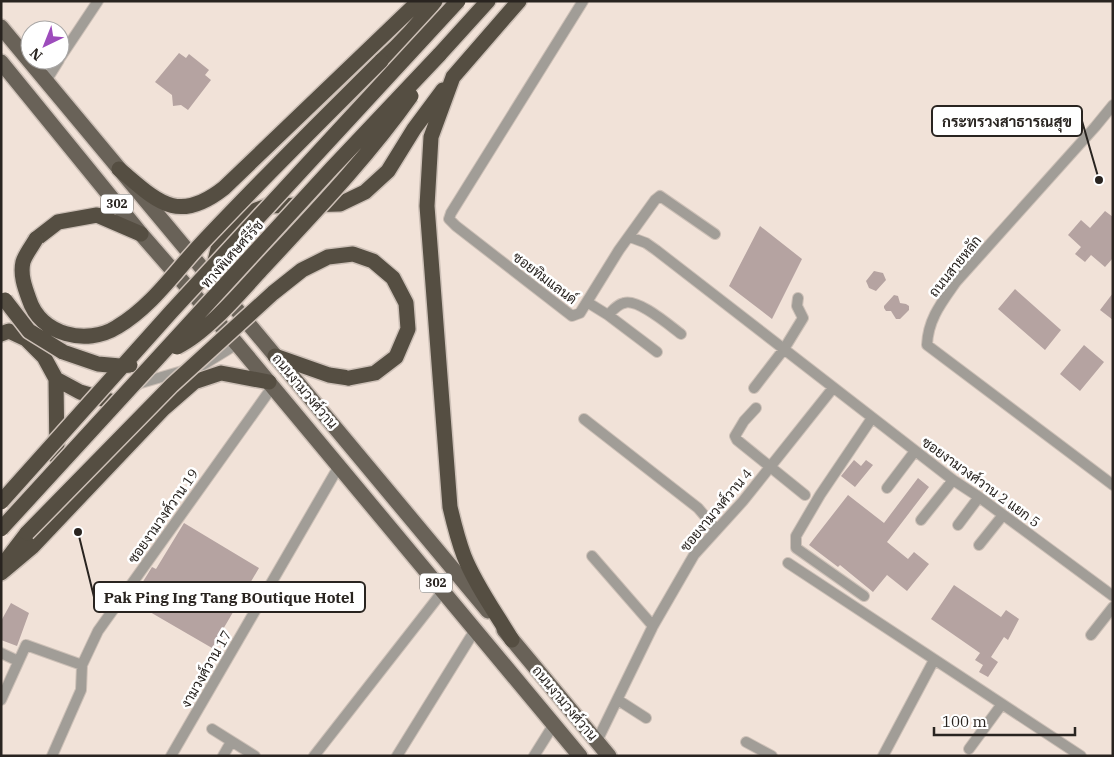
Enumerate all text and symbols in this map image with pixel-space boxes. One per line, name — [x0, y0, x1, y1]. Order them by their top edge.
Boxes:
north arrow — [20, 20, 70, 70]
text: N — [26, 44, 46, 65]
callout: กระทรวงสาธารณสุข — [932, 106, 1082, 136]
text: กระทรวงสาธารณสุข — [942, 112, 1072, 133]
road number: 302 — [101, 194, 133, 213]
street label: ทางพิเศษศรีรัช — [197, 216, 267, 292]
street label: ถนนสายหลัก — [925, 232, 985, 300]
street label: ซอยทิมแลนด์ — [509, 248, 581, 308]
street label: ถนนงามวงศ์วาน — [268, 350, 342, 432]
street label: ซอยงามวงศ์วาน 2 แยก 5 — [918, 433, 1044, 531]
street label: ซอยงามวงศ์วาน 19 — [124, 465, 202, 567]
street label: ซอยงามวงศ์วาน 4 — [676, 465, 756, 555]
road number: 302 — [420, 574, 452, 592]
callout: Pak Ping Ing Tang BOutique Hotel — [94, 582, 365, 612]
text: Pak Ping Ing Tang BOutique Hotel — [104, 588, 354, 607]
street label: งามวงศ์วาน 17 — [177, 627, 235, 711]
street label: ถนนงามวงศ์วาน — [528, 662, 602, 744]
scale bar — [934, 704, 1075, 736]
text: 100 m — [942, 712, 987, 731]

